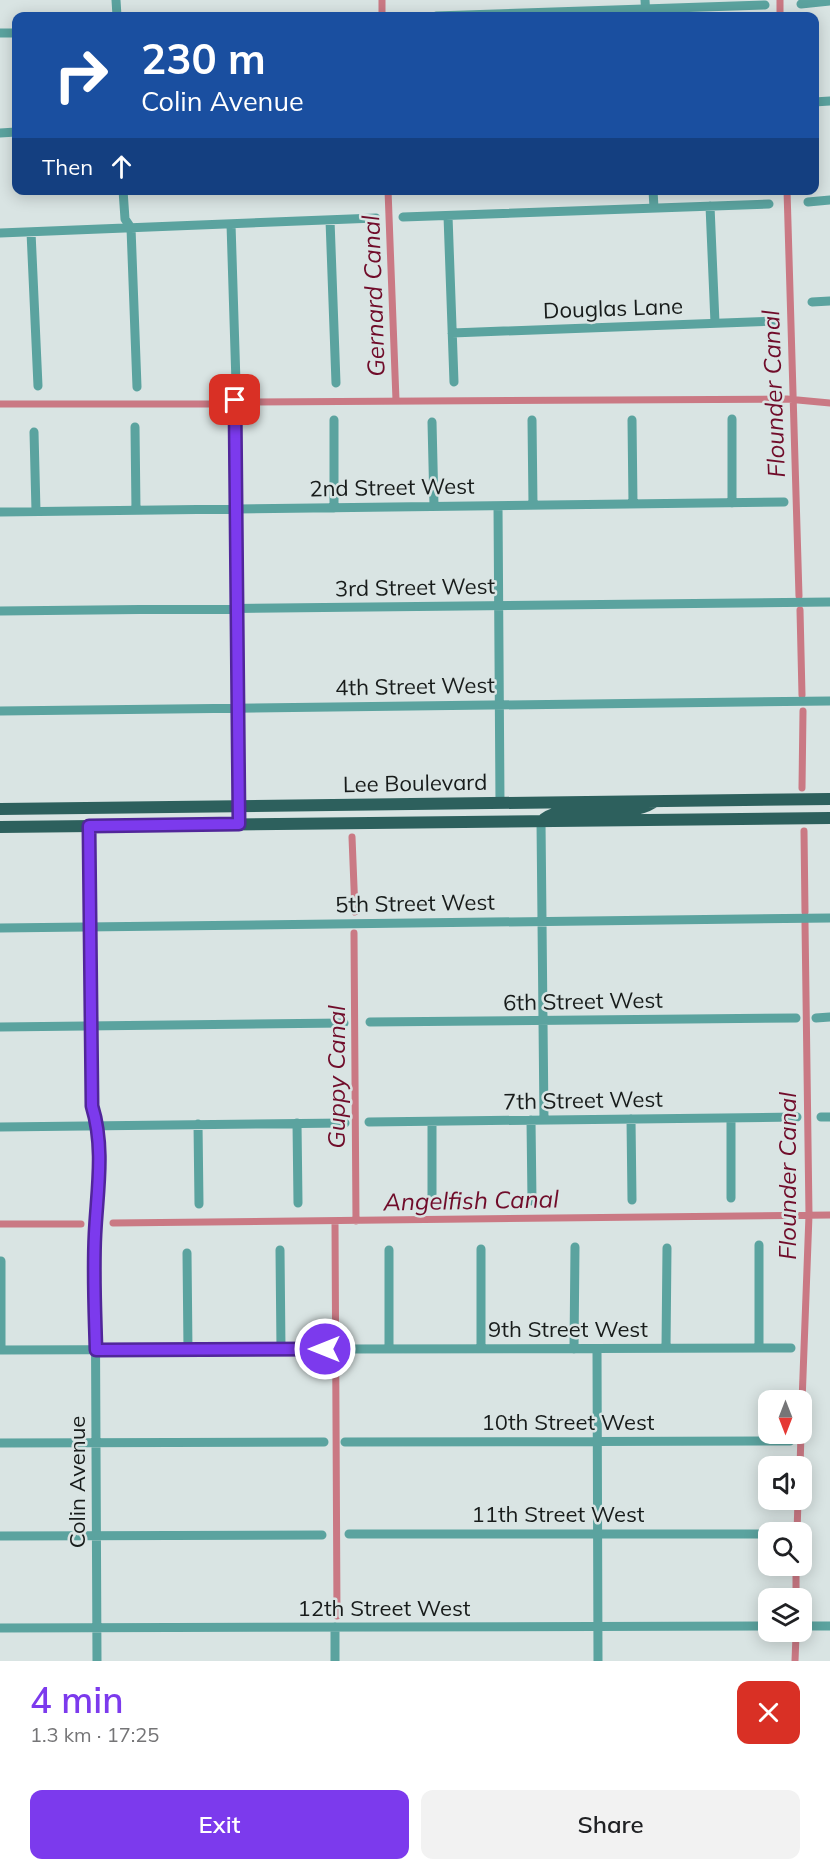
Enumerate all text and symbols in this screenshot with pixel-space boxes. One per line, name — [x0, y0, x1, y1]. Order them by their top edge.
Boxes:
text: 230 m — [141, 32, 266, 85]
icon: right — [42, 36, 120, 114]
text: Colin Avenue — [141, 84, 304, 118]
icon: ahead — [105, 150, 138, 183]
text: Then — [42, 153, 93, 181]
water label: Gernard Canal — [355, 214, 391, 377]
street label: Douglas Lane — [542, 292, 684, 324]
water label: Flounder Canal — [755, 309, 791, 478]
pin — [209, 374, 260, 425]
icon: arrive — [218, 383, 251, 416]
street label: 2nd Street West — [309, 472, 475, 502]
street label: 3rd Street West — [335, 572, 496, 602]
street label: 4th Street West — [335, 671, 495, 701]
street label: Lee Boulevard — [342, 768, 488, 798]
street label: 5th Street West — [335, 888, 495, 918]
street label: 6th Street West — [503, 986, 663, 1016]
water label: Guppy Canal — [321, 1005, 351, 1149]
street label: 7th Street West — [503, 1085, 663, 1115]
water label: Flounder Canal — [772, 1092, 802, 1260]
water label: Angelfish Canal — [382, 1183, 559, 1217]
street label: 9th Street West — [488, 1315, 648, 1343]
position arrow — [293, 1317, 357, 1381]
north arrow — [758, 1390, 812, 1444]
map controls — [758, 1390, 812, 1642]
street label: 10th Street West — [482, 1408, 655, 1436]
street label: Colin Avenue — [63, 1416, 91, 1548]
button: sound — [758, 1456, 812, 1510]
street label: 11th Street West — [472, 1500, 645, 1528]
button: search — [758, 1522, 812, 1576]
button: layers — [758, 1588, 812, 1642]
street label: 12th Street West — [298, 1594, 471, 1622]
text: 4 min — [30, 1677, 124, 1722]
button: close — [737, 1681, 800, 1744]
text: 1.3 km · 17:25 — [30, 1722, 159, 1747]
button: Exit — [30, 1790, 409, 1859]
button: Share — [421, 1790, 800, 1859]

